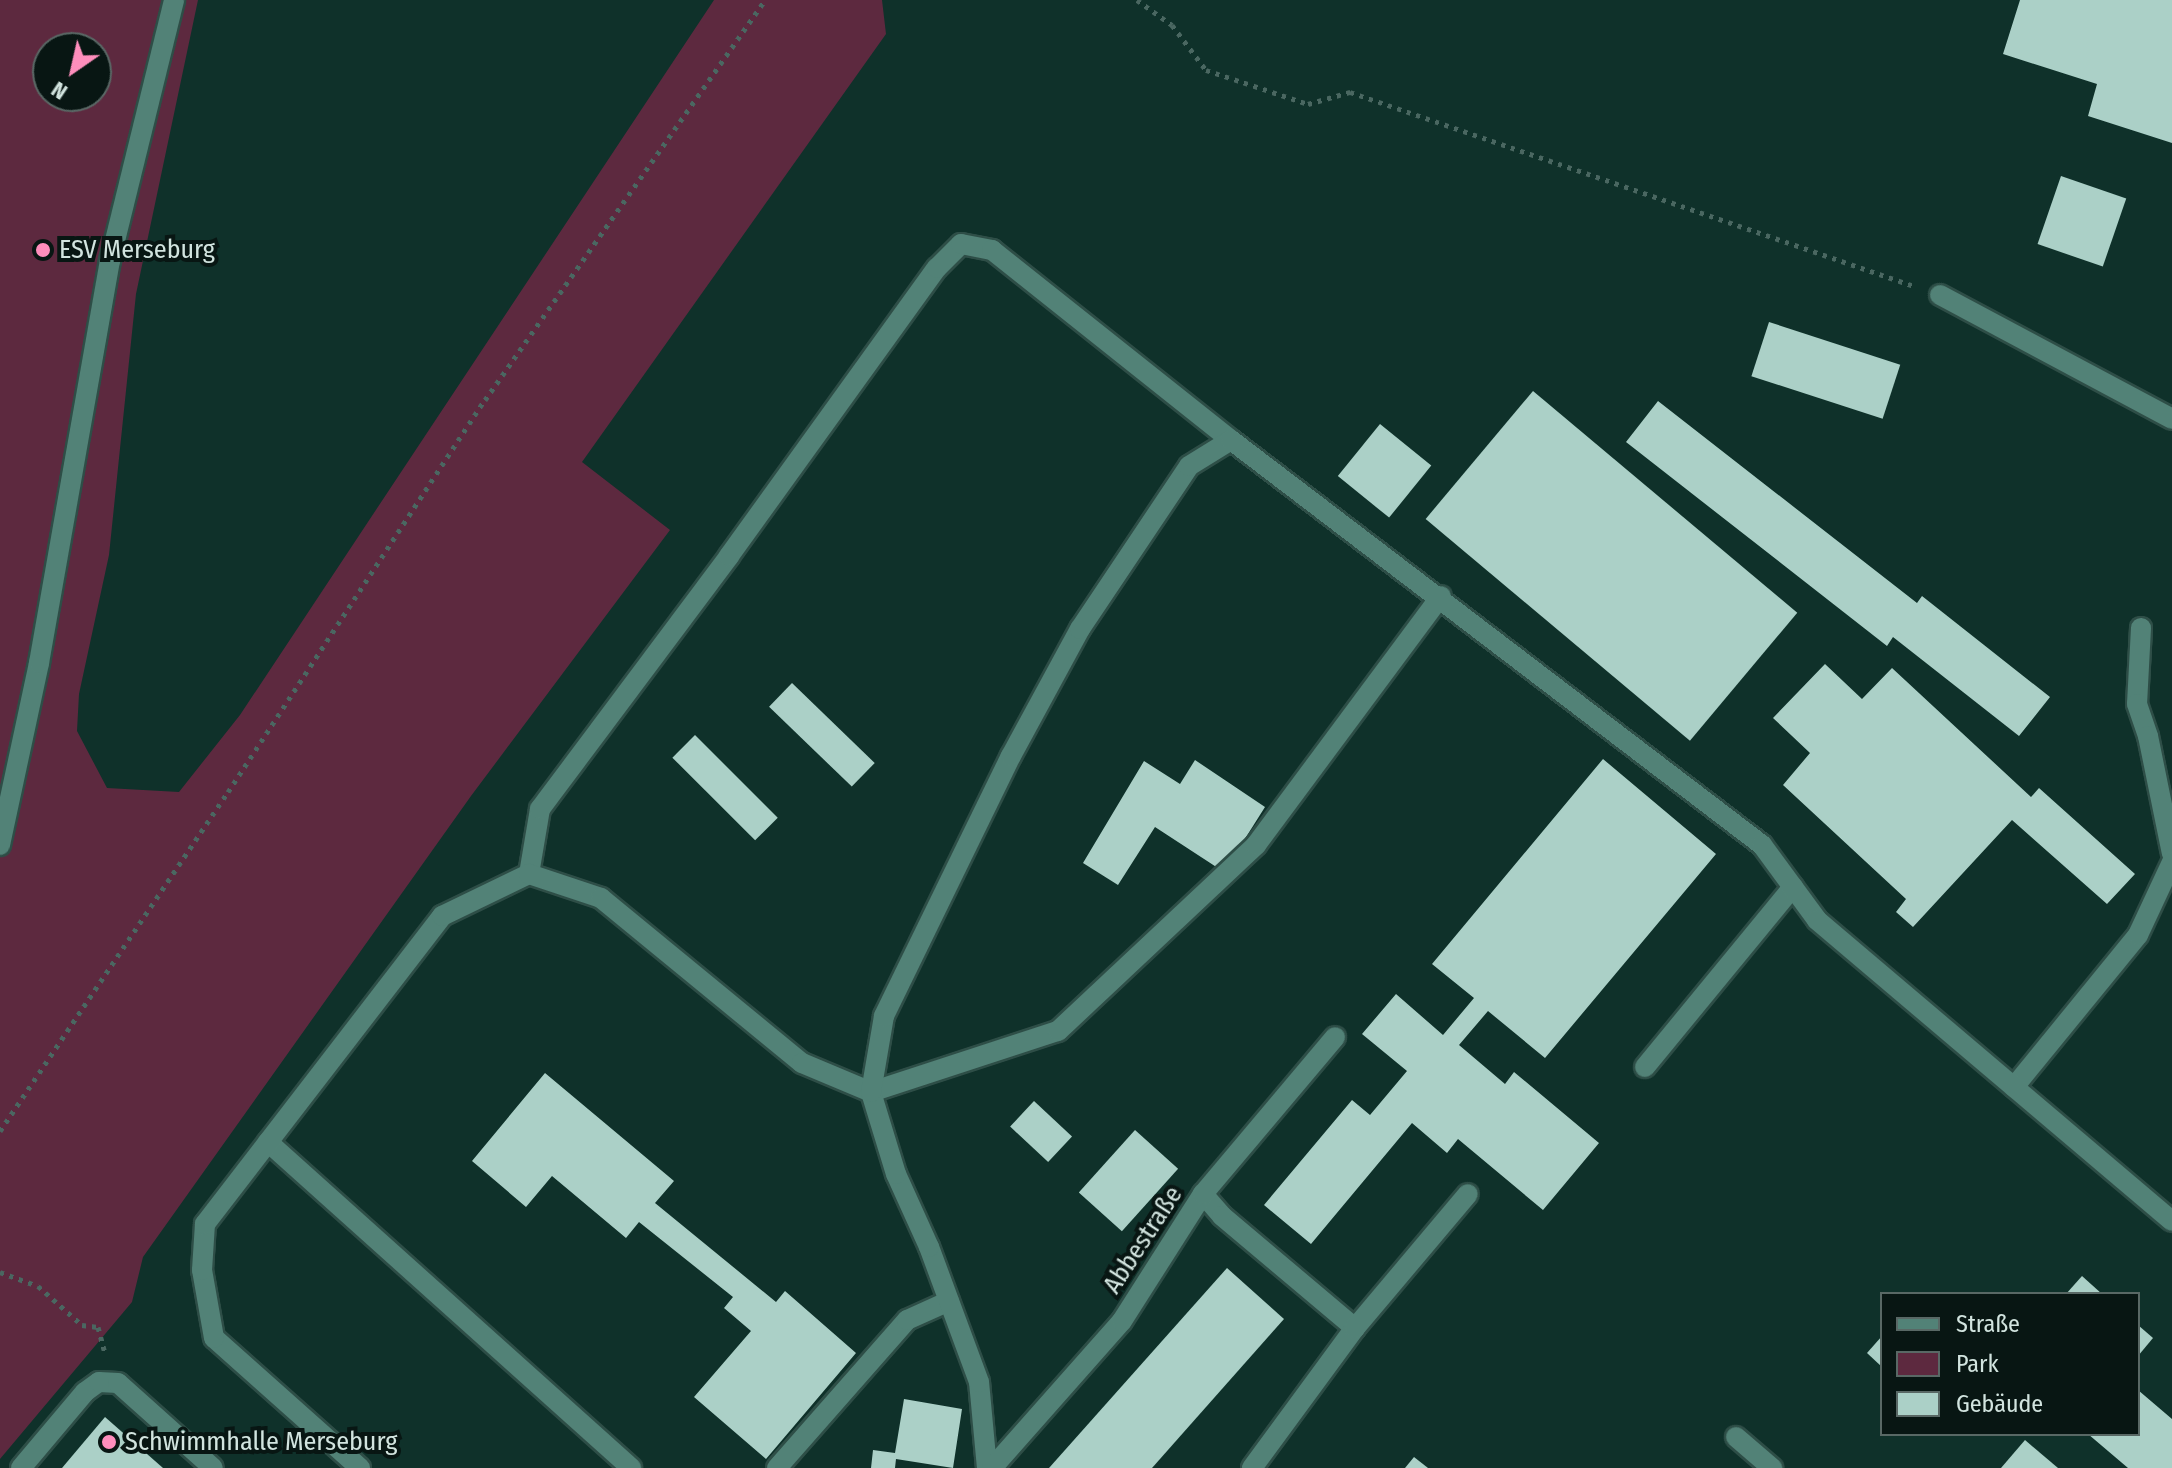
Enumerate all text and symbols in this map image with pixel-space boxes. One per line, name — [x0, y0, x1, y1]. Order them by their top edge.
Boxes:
north arrow — [32, 32, 112, 112]
text: N — [46, 76, 72, 106]
place label: ESV Merseburg — [59, 234, 215, 266]
marker: ESV Merseburg — [34, 241, 52, 259]
street label: Abbestraße — [1097, 1181, 1189, 1299]
legend — [1880, 1292, 2140, 1436]
text: Straße — [1956, 1310, 2020, 1338]
text: Park — [1956, 1350, 1999, 1378]
text: Gebäude — [1956, 1390, 2043, 1418]
place label: Schwimmhalle Merseburg — [125, 1426, 397, 1458]
marker: Schwimmhalle Merseburg — [100, 1433, 118, 1451]

